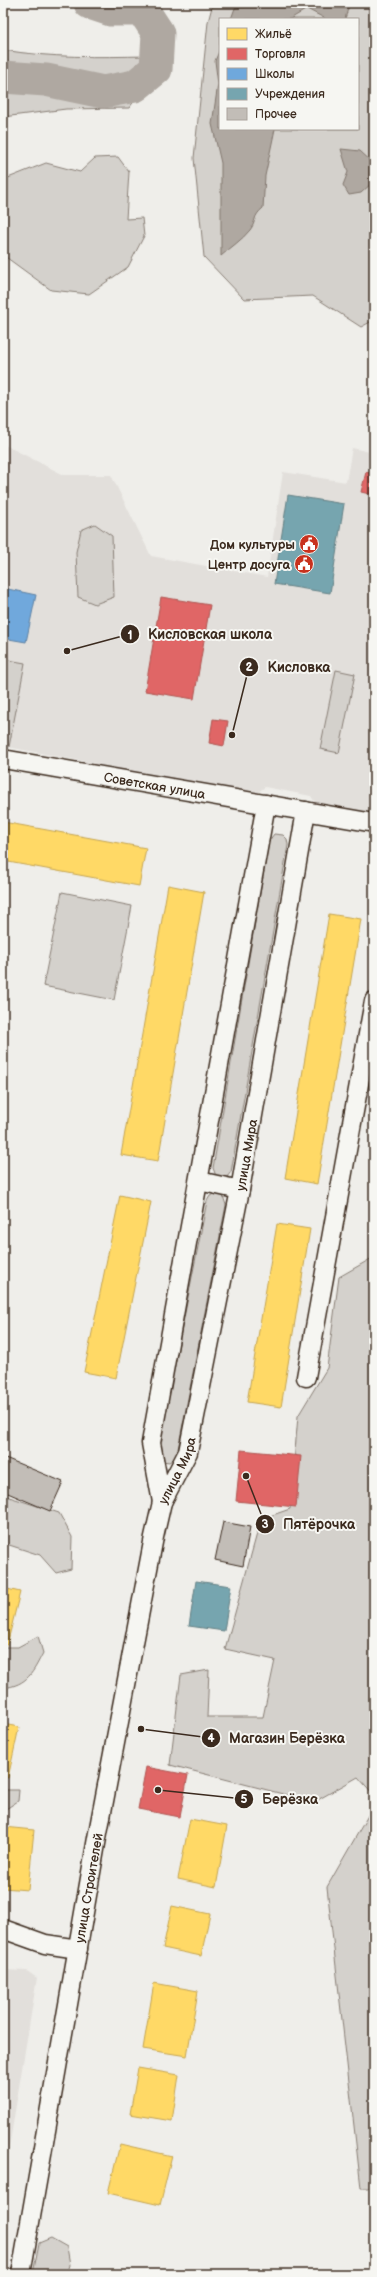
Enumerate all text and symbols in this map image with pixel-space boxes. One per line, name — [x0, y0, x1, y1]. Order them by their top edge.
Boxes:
legend — [219, 18, 359, 130]
text: Жильё — [255, 27, 292, 42]
text: Торговля — [255, 47, 306, 62]
text: Школы — [255, 67, 294, 82]
text: Учреждения — [255, 87, 325, 102]
text: Прочее — [255, 107, 297, 122]
public building icon: Дом культуры — [298, 533, 320, 555]
place label: Дом культуры — [210, 537, 295, 553]
public building icon: Центр досуга — [293, 553, 315, 575]
place label: Центр досуга — [208, 557, 290, 573]
callout: Кисловская школа — [120, 621, 280, 647]
text: Кисловская школа — [148, 626, 273, 643]
text: 1 — [127, 628, 133, 643]
callout: Кисловка — [239, 654, 338, 680]
text: Кисловка — [268, 659, 331, 676]
text: 2 — [245, 660, 253, 675]
street label: Советская улица — [102, 770, 207, 803]
street label: улица Мира — [233, 1118, 261, 1192]
street label: улица Мира — [155, 1435, 200, 1507]
callout: Пятёрочка — [255, 1511, 363, 1537]
text: Пятёрочка — [283, 1516, 356, 1533]
text: 3 — [261, 1517, 269, 1532]
callout: Магазин Берёзка — [201, 1725, 353, 1751]
text: Магазин Берёзка — [229, 1730, 346, 1747]
text: 4 — [207, 1731, 215, 1746]
callout: Берёзка — [234, 1786, 326, 1812]
text: Берёзка — [262, 1791, 319, 1808]
text: 5 — [241, 1792, 248, 1807]
street label: улица Строителей — [72, 1832, 107, 1944]

